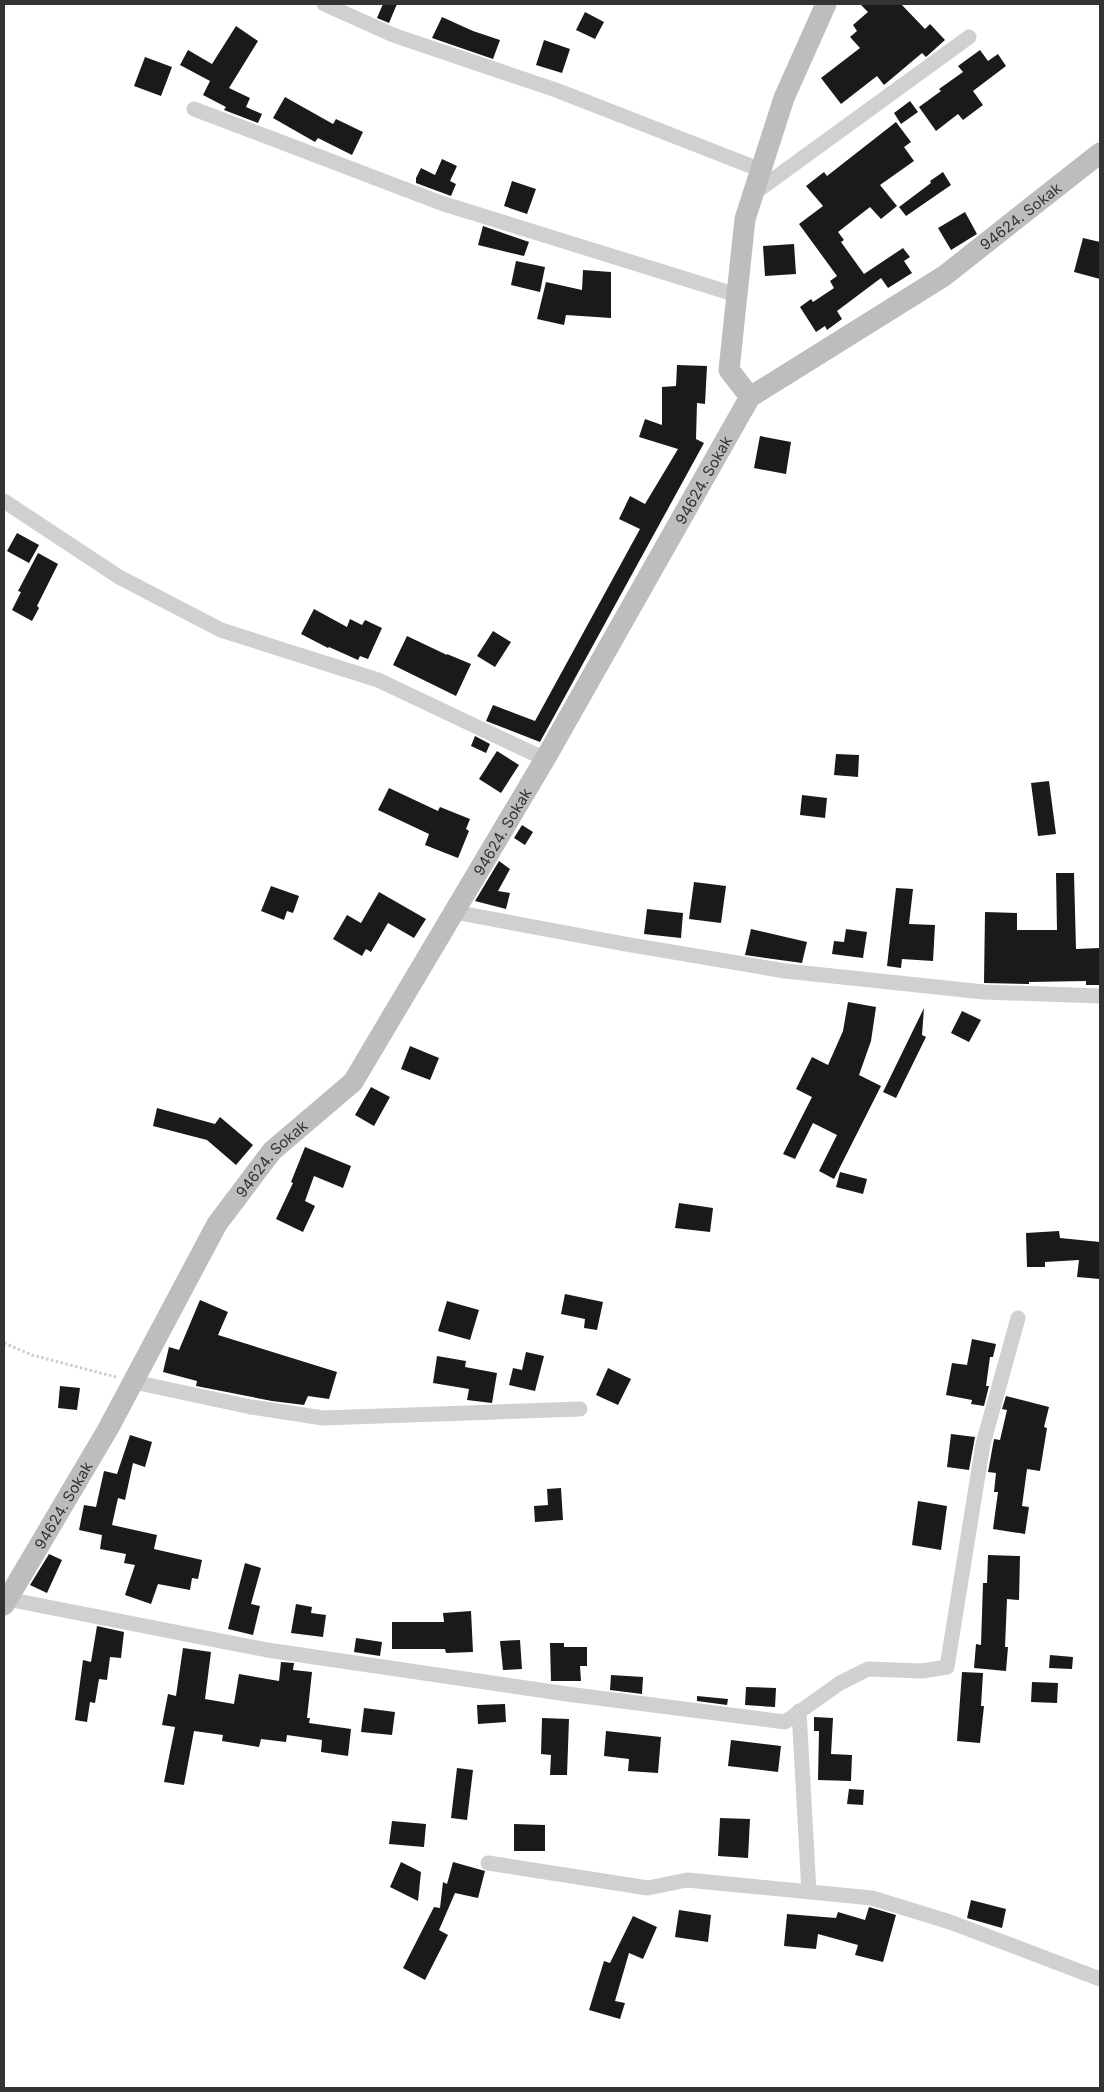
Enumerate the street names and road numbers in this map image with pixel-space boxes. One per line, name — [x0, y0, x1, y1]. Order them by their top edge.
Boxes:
street label: 94624. Sokak — [976, 177, 1065, 254]
street label: 94624. Sokak — [671, 432, 736, 527]
street label: 94624. Sokak — [469, 783, 536, 879]
street label: 94624. Sokak — [231, 1115, 312, 1201]
street label: 94624. Sokak — [30, 1457, 97, 1552]

